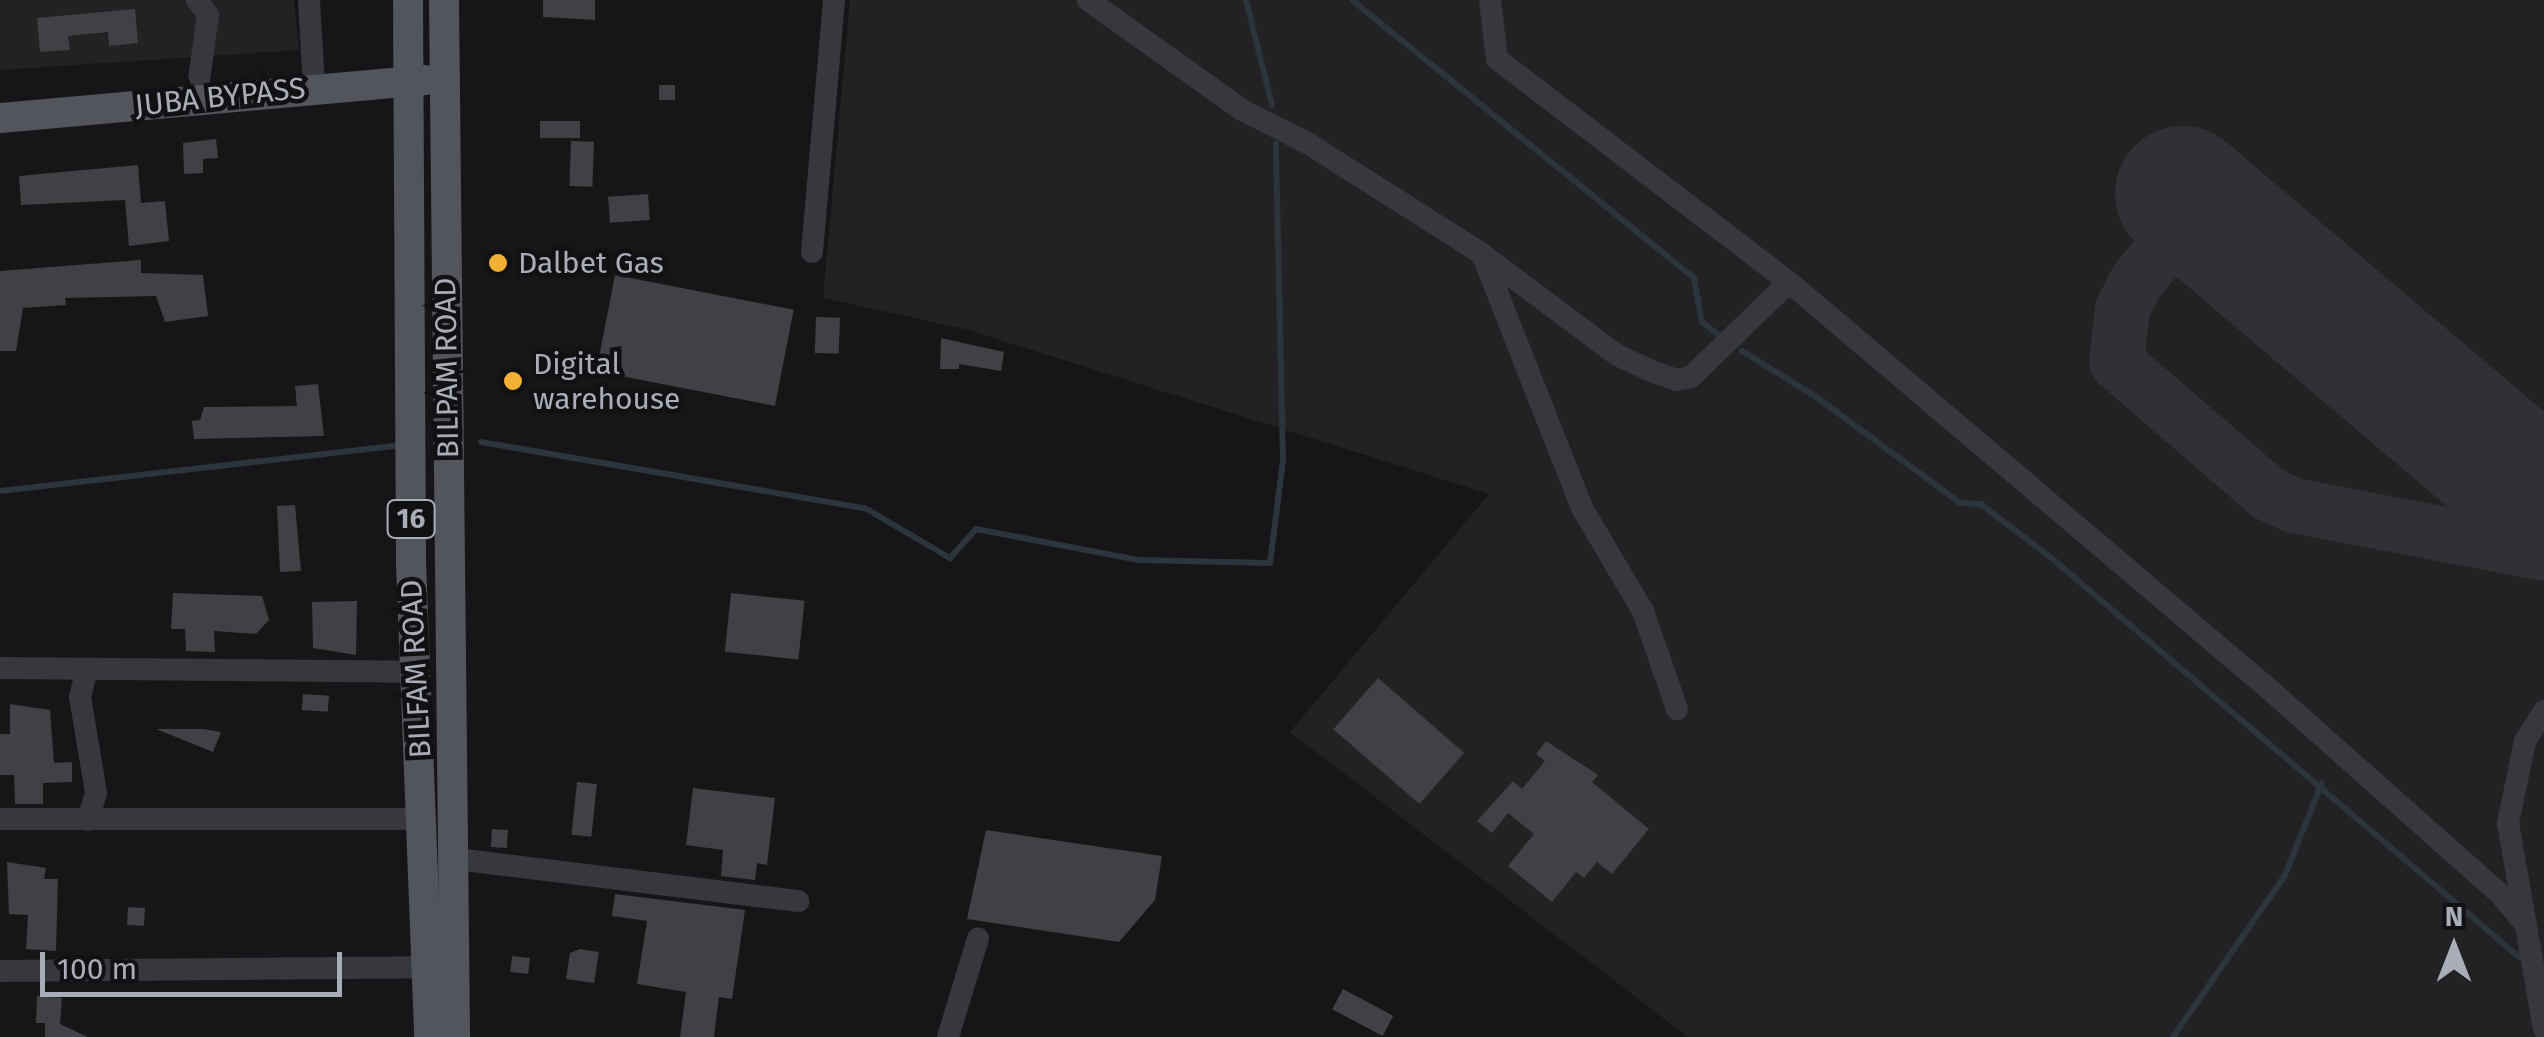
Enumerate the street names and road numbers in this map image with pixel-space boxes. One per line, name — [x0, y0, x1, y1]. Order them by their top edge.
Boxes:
street label: JUBA BYPASS — [133, 70, 307, 124]
street label: BILPAM ROAD — [427, 277, 467, 459]
road number: 16 — [386, 496, 436, 542]
street label: BILFAM ROAD — [393, 579, 439, 759]

